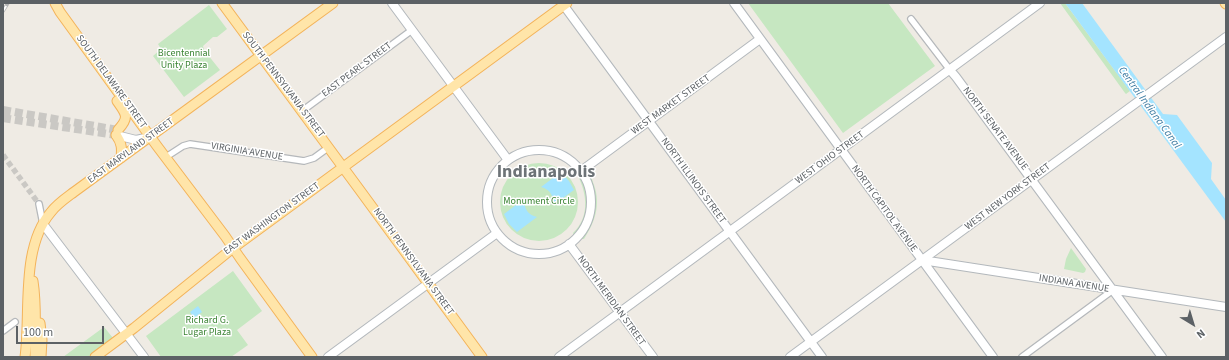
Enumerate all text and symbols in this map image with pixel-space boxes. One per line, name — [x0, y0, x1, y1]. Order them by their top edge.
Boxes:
street label: SOUTH PENNSYLVANIA STREET — [239, 30, 327, 140]
street label: SOUTH DELAWARE STREET — [73, 33, 149, 131]
street label: EAST PEARL STREET — [320, 40, 394, 100]
park label: Bicentennial Unity Plaza — [158, 48, 210, 72]
water label: Central Indiana Canal — [1115, 64, 1183, 152]
street label: WEST MARKET STREET — [629, 72, 713, 138]
street label: NORTH SENATE AVENUE — [960, 85, 1030, 173]
street label: EAST MARYLAND STREET — [86, 116, 176, 186]
street label: WEST OHIO STREET — [793, 129, 867, 187]
street label: NORTH ILLINOIS STREET — [658, 136, 728, 226]
street label: VIRGINIA AVENUE — [210, 140, 284, 164]
street label: WEST NEW YORK STREET — [963, 161, 1053, 233]
district label: Indianapolis — [497, 162, 595, 184]
street label: NORTH CAPITOL AVENUE — [848, 163, 920, 255]
street label: EAST WASHINGTON STREET — [222, 180, 322, 258]
park label: Monument Circle — [503, 196, 575, 208]
street label: NORTH PENNSYLVANIA STREET — [370, 206, 456, 318]
street label: NORTH MERIDIAN STREET — [574, 254, 648, 348]
street label: INDIANA AVENUE — [1038, 273, 1110, 295]
north arrow — [1173, 304, 1213, 344]
park label: Richard G. Lugar Plaza — [183, 315, 231, 338]
scale bar — [18, 318, 106, 344]
text: 100 m — [23, 324, 53, 341]
text: N — [1193, 326, 1208, 342]

